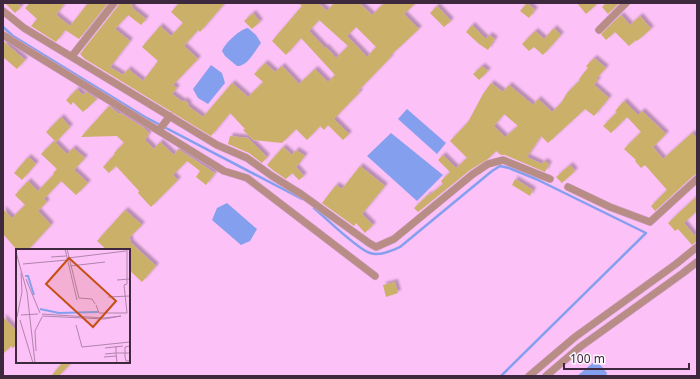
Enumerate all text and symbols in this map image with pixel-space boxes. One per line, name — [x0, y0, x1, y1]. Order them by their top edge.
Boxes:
inset map — [16, 249, 130, 363]
scale bar — [564, 345, 689, 371]
text: 100 m — [570, 350, 605, 367]

